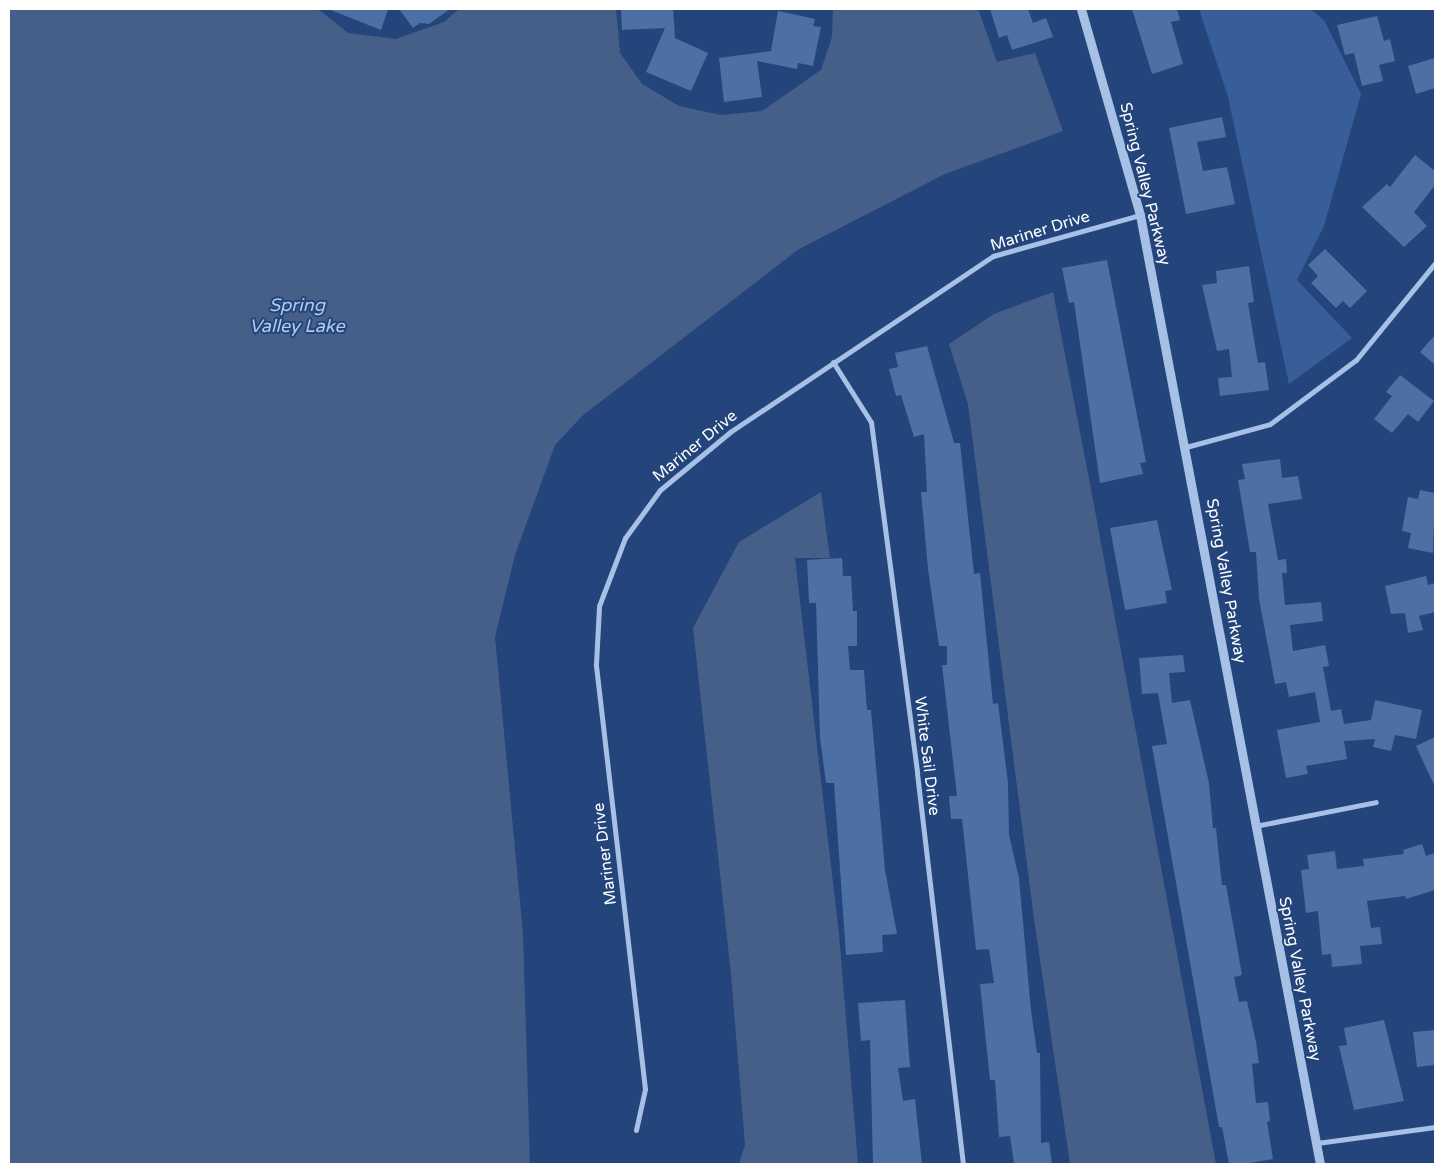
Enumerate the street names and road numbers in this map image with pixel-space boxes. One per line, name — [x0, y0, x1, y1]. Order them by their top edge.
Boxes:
street label: Spring Valley Parkway — [1115, 101, 1175, 267]
street label: Mariner Drive — [988, 207, 1092, 255]
street label: Mariner Drive — [649, 406, 741, 486]
street label: Spring Valley Parkway — [1202, 497, 1250, 665]
street label: White Sail Drive — [910, 696, 944, 816]
street label: Mariner Drive — [589, 802, 621, 906]
street label: Spring Valley Parkway — [1275, 895, 1325, 1063]

